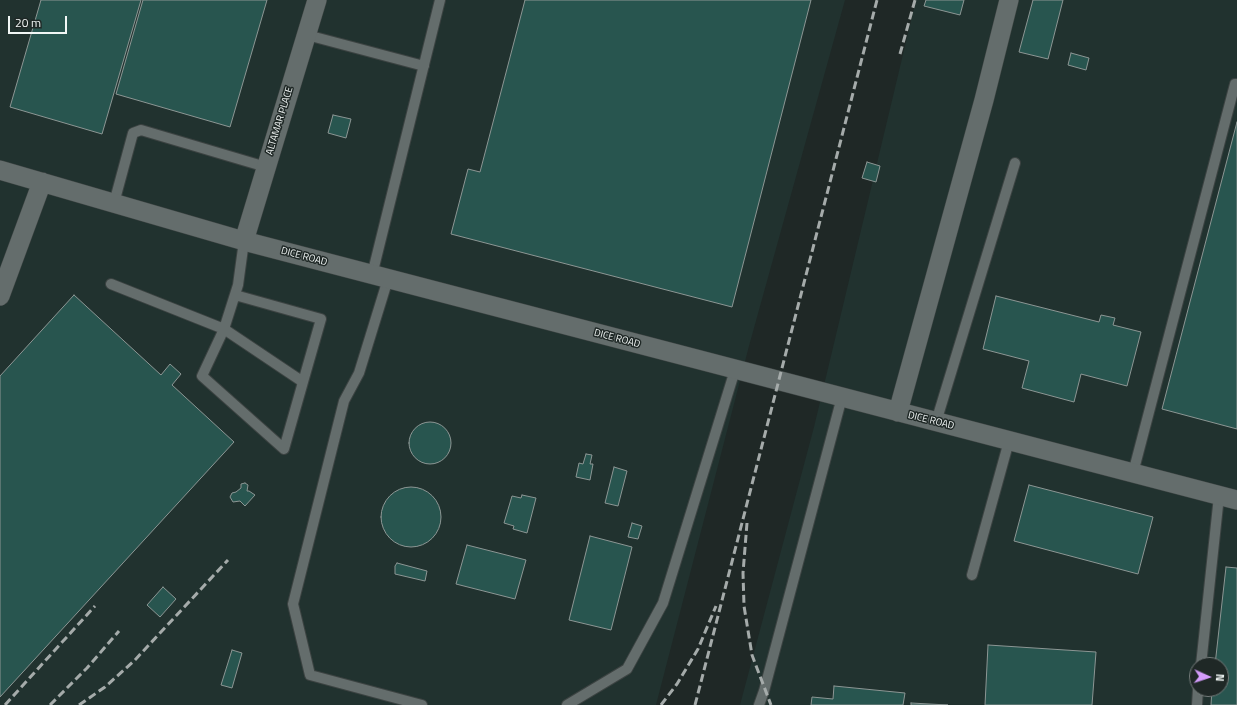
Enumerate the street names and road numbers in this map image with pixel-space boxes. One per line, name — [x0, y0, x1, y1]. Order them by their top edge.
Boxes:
street label: ALTAMAR PLACE — [264, 85, 296, 157]
street label: DICE ROAD — [280, 245, 328, 269]
street label: DICE ROAD — [593, 327, 641, 351]
street label: DICE ROAD — [907, 409, 955, 433]

